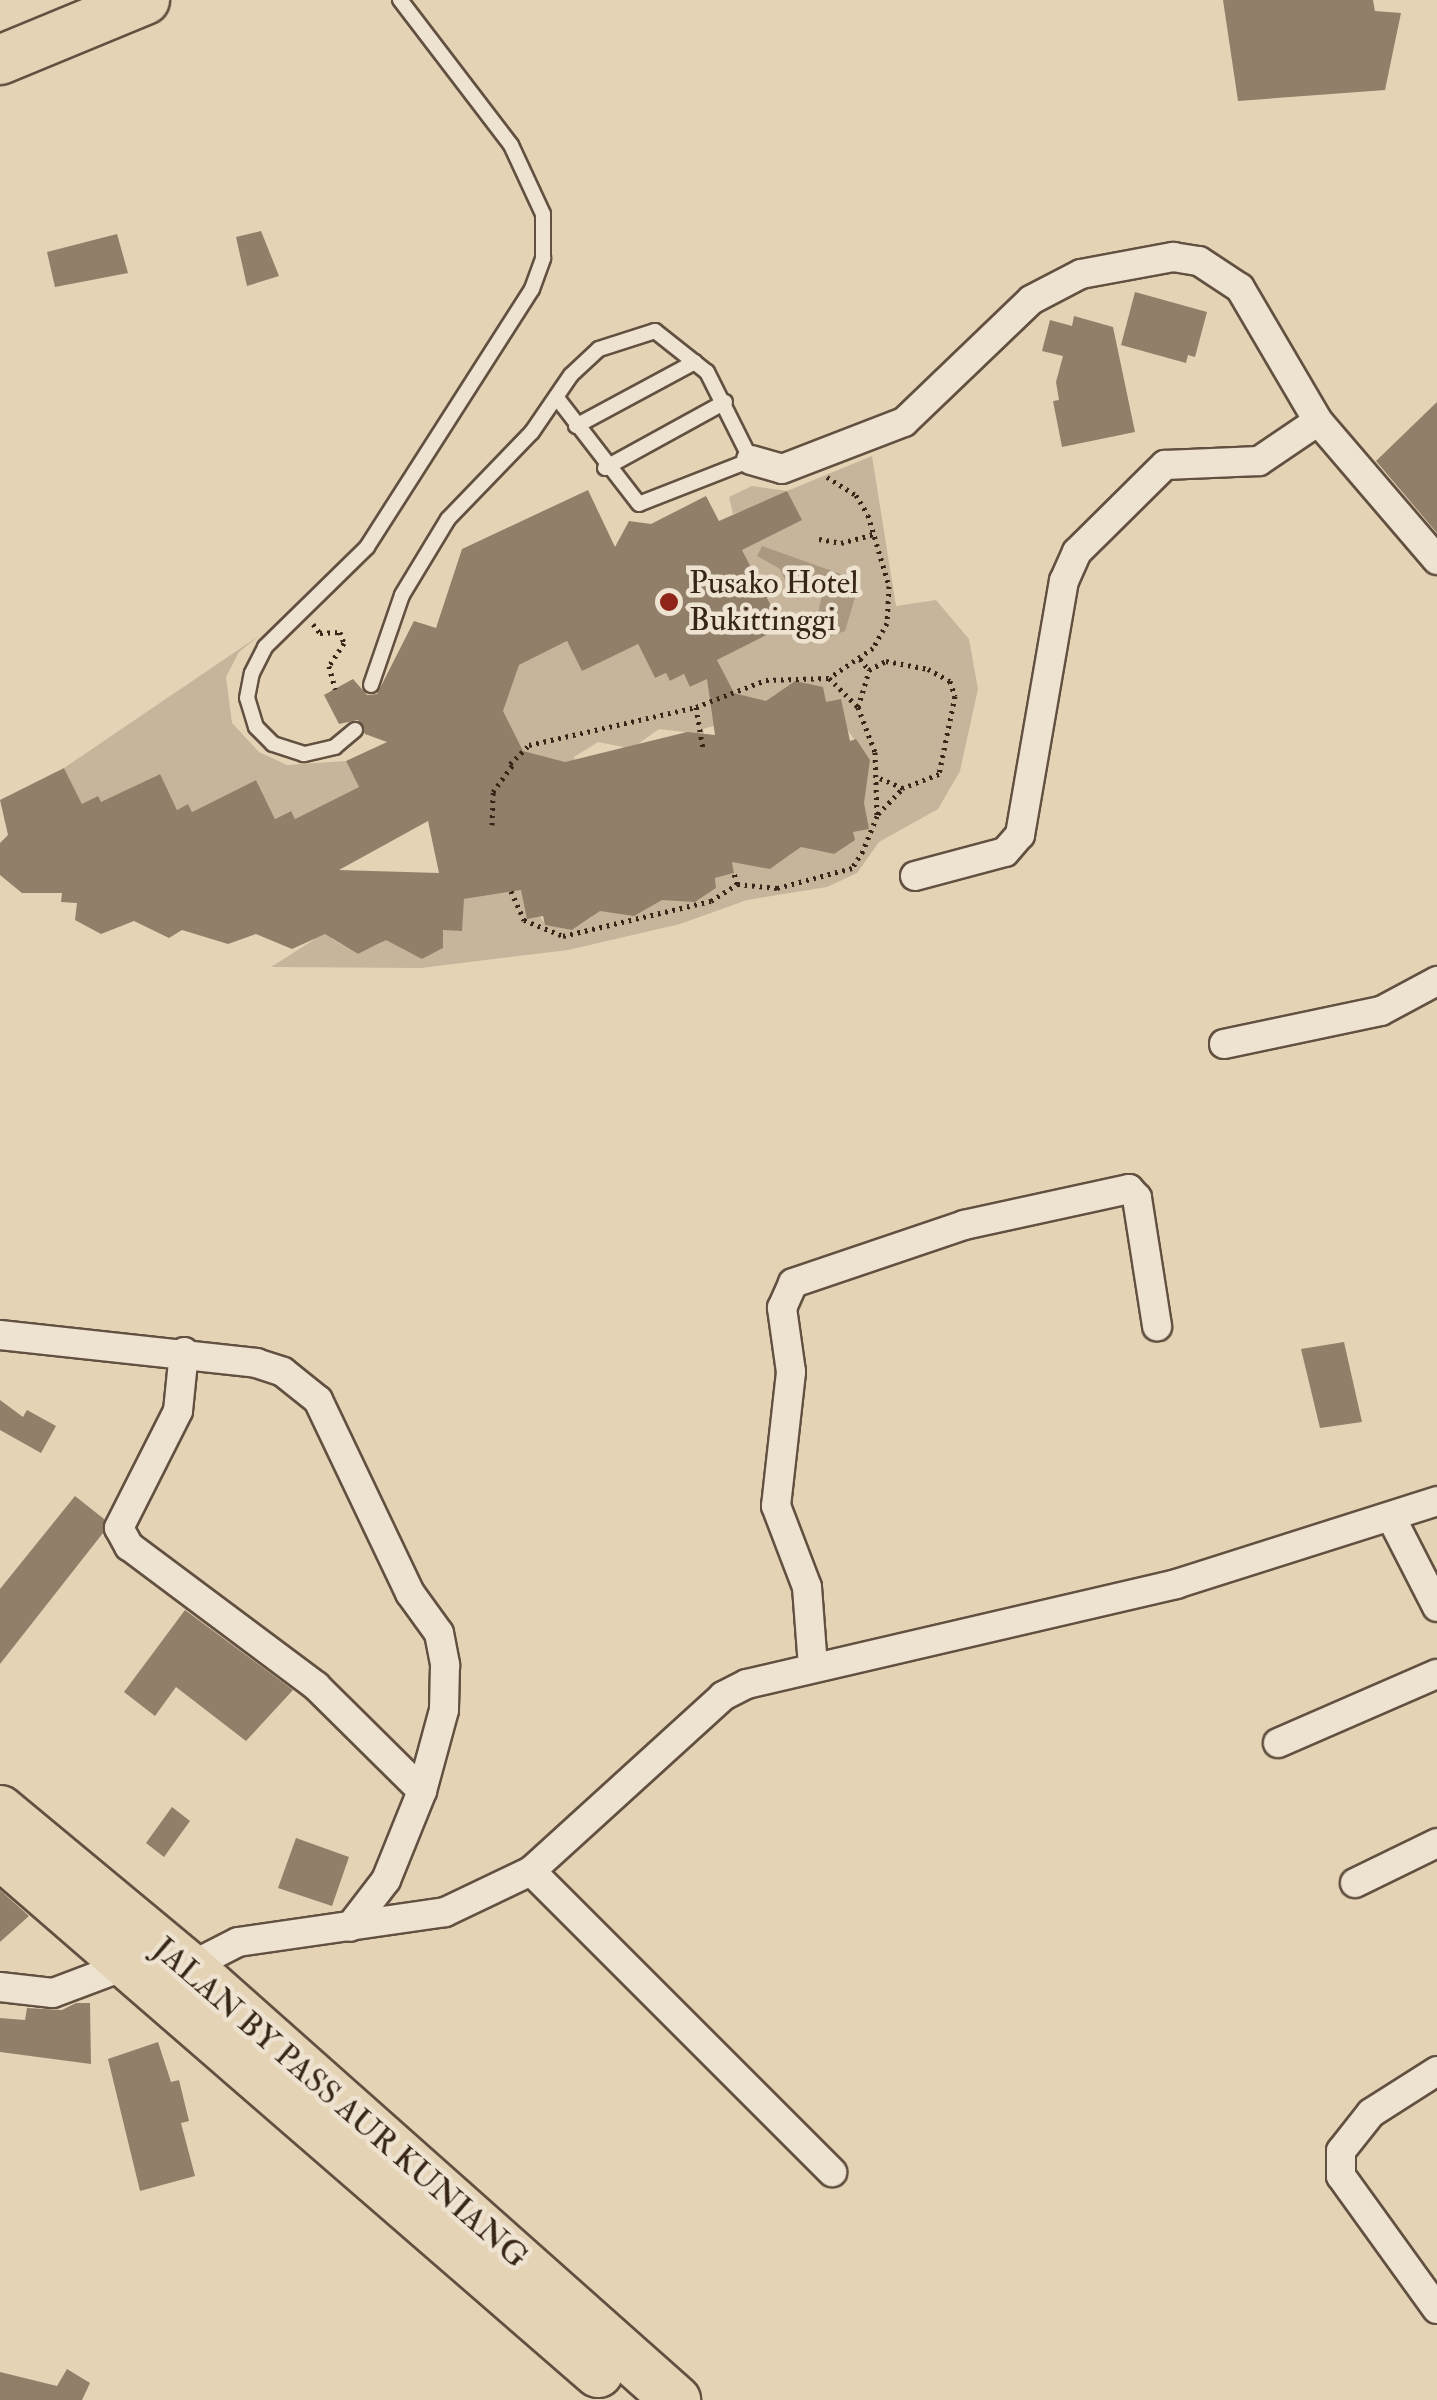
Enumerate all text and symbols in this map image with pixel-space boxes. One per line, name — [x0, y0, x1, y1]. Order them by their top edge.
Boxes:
place label: Pusako Hotel Bukittinggi — [689, 565, 858, 640]
marker: Pusako Hotel Bukittinggi — [658, 591, 680, 613]
street label: JALAN BY PASS AUR KUNIANG — [145, 1930, 535, 2276]

